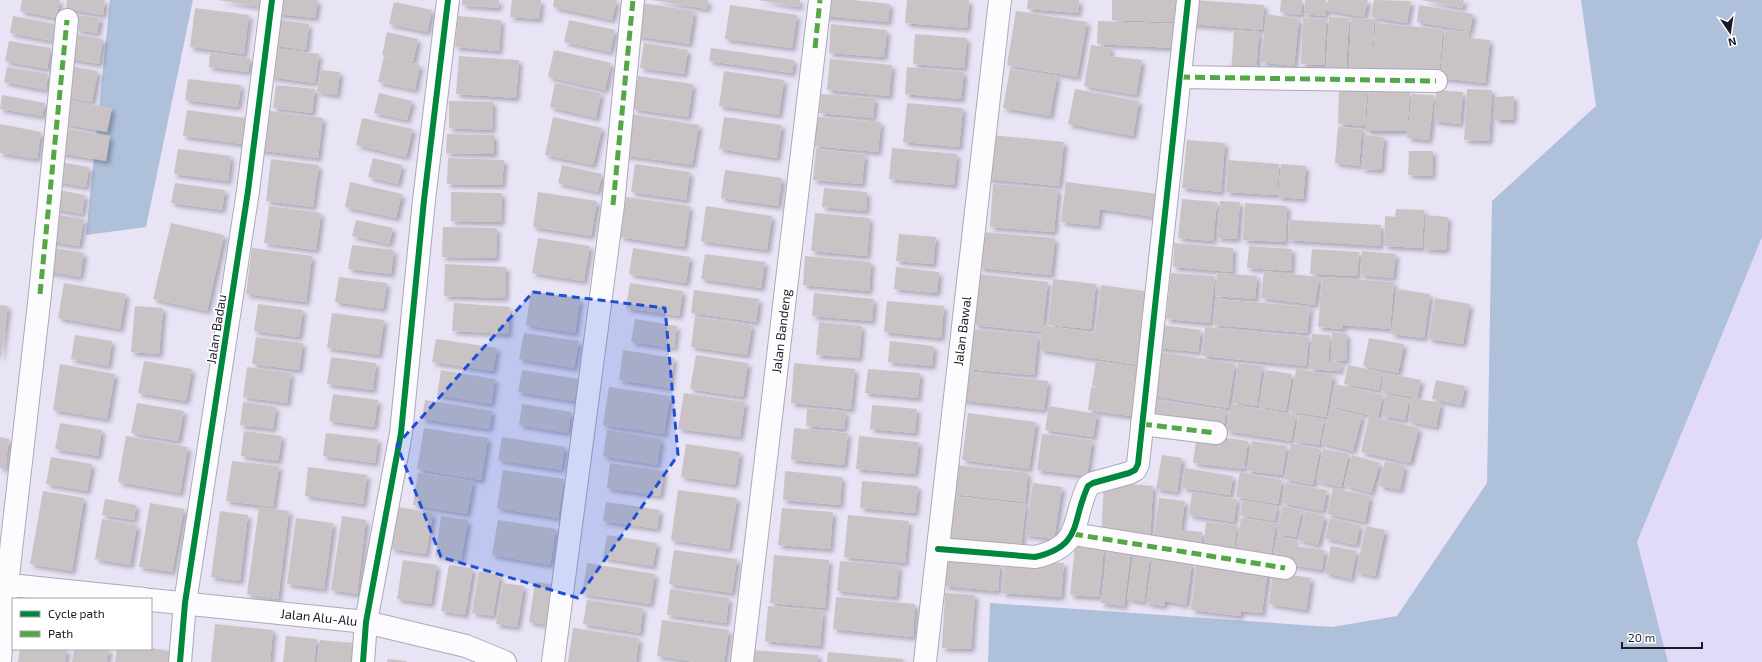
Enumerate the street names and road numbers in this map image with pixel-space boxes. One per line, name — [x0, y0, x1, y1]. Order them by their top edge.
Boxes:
street label: Jalan Bandeng — [768, 288, 794, 374]
street label: Jalan Badau — [203, 293, 229, 365]
street label: Jalan Bawal — [950, 295, 974, 367]
street label: Jalan Alu-Alu — [280, 605, 358, 629]

